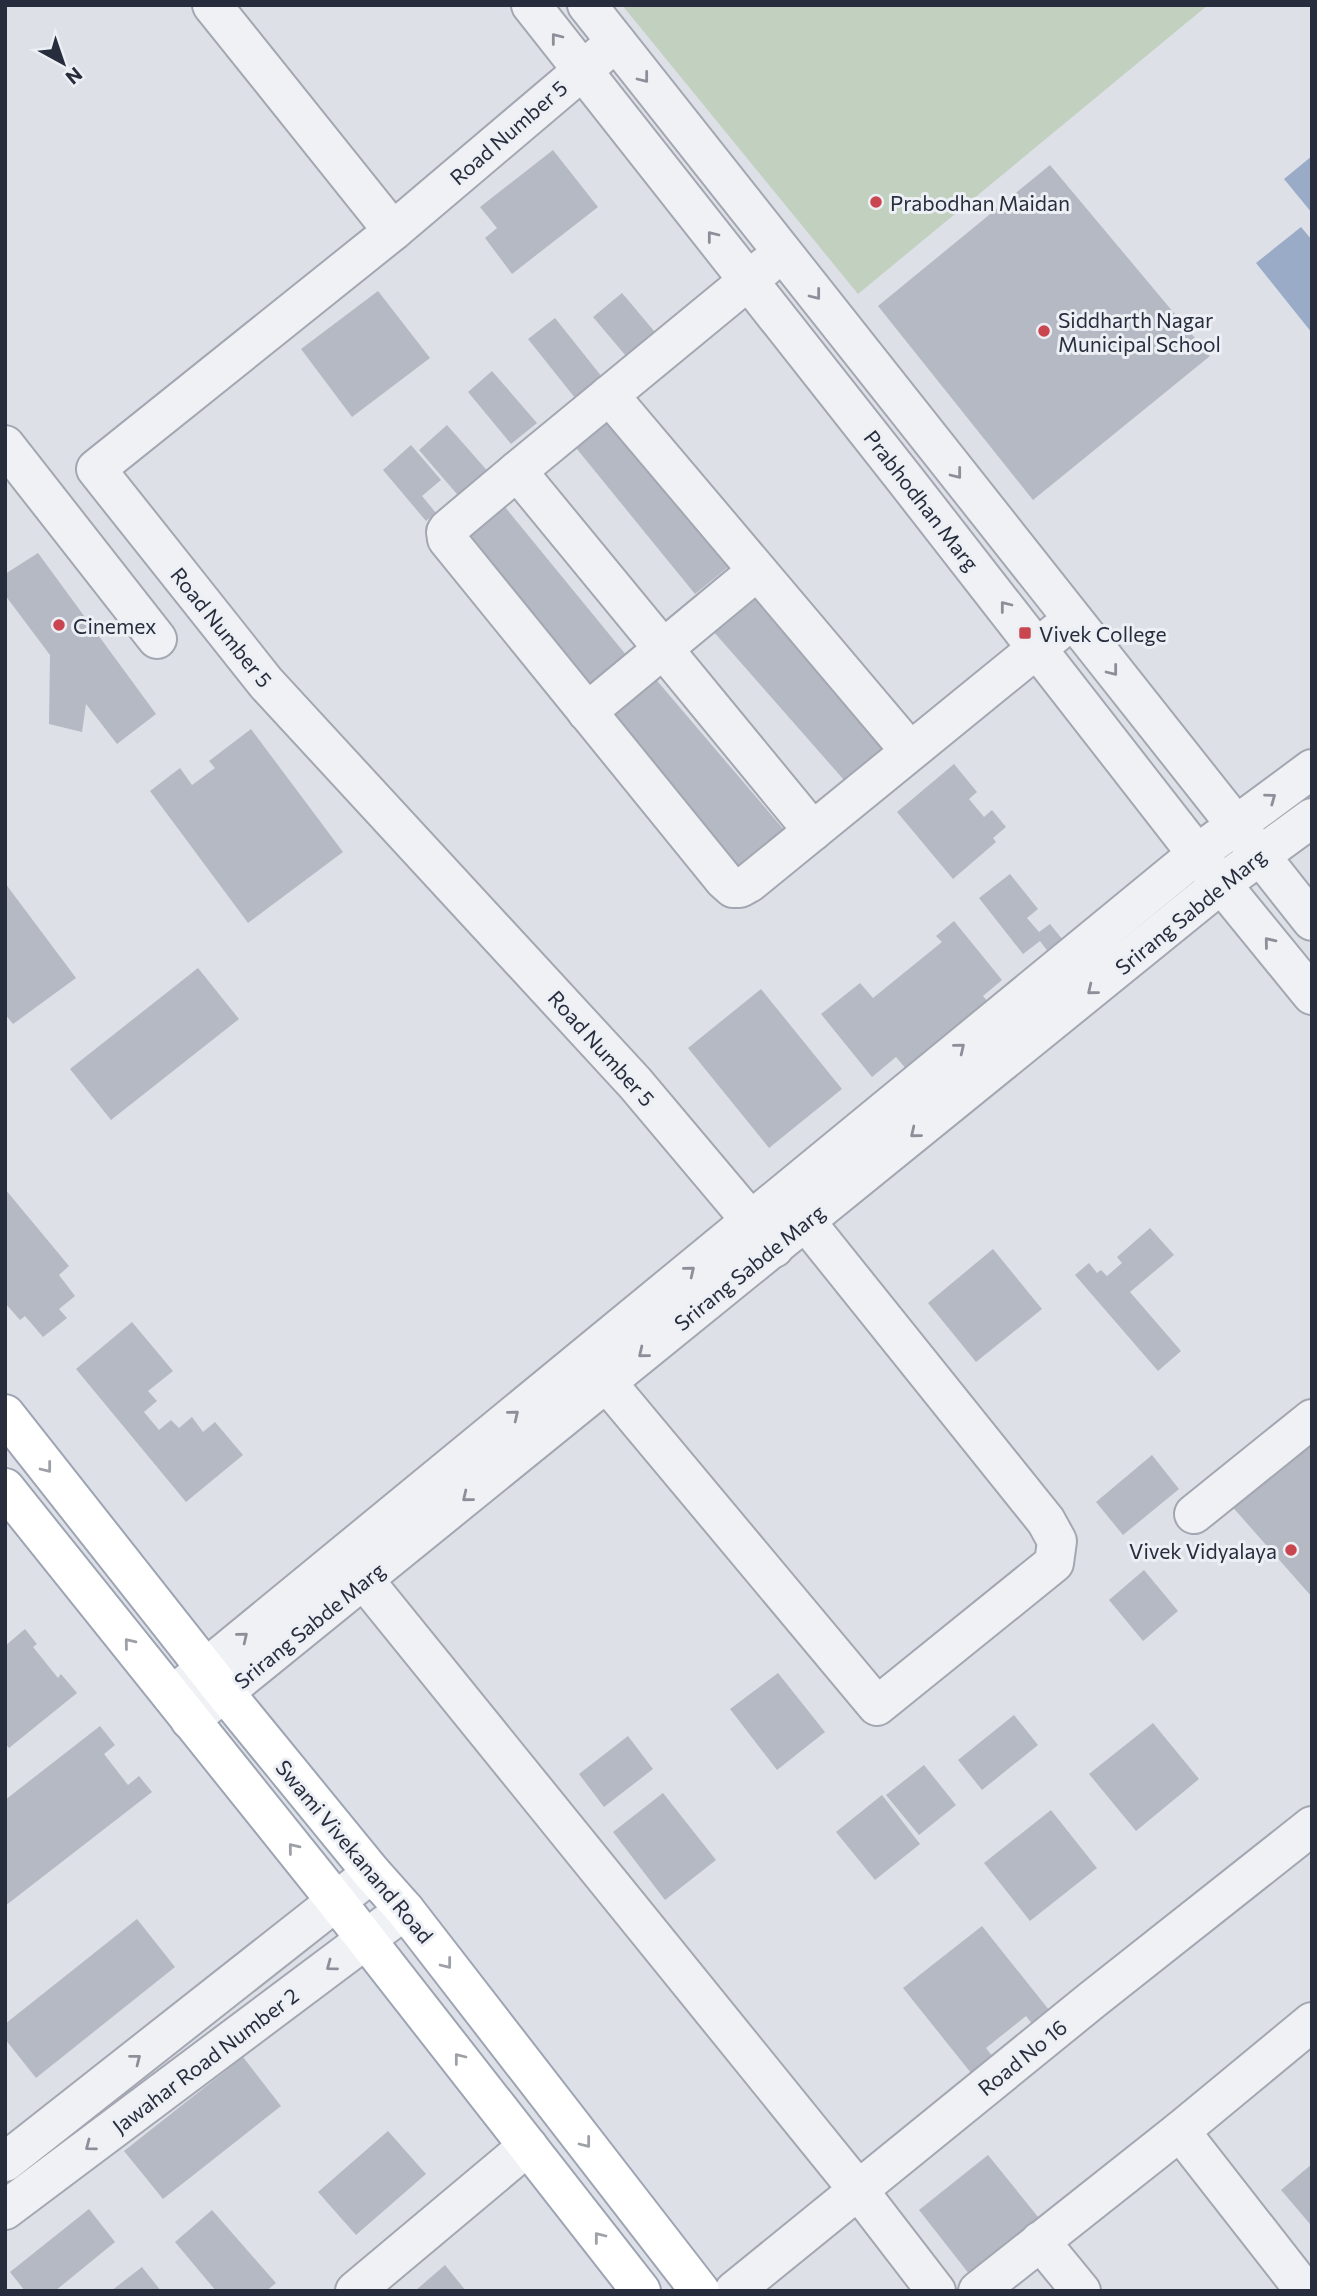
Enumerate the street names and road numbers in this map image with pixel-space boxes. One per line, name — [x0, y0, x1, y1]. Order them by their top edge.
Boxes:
street label: Road Number 5 — [444, 74, 572, 190]
street label: Prabhodhan Marg — [859, 425, 985, 575]
street label: Road Number 5 — [166, 562, 278, 692]
street label: Srirang Sabde Marg — [1110, 843, 1270, 979]
street label: Road Number 5 — [544, 985, 660, 1111]
street label: Srirang Sabde Marg — [669, 1199, 829, 1335]
street label: Srirang Sabde Marg — [229, 1557, 389, 1693]
street label: Swami Vivekanand Road — [271, 1754, 439, 1948]
street label: Jawahar Road Number 2 — [107, 1982, 303, 2138]
street label: Road No 16 — [972, 2014, 1072, 2100]

